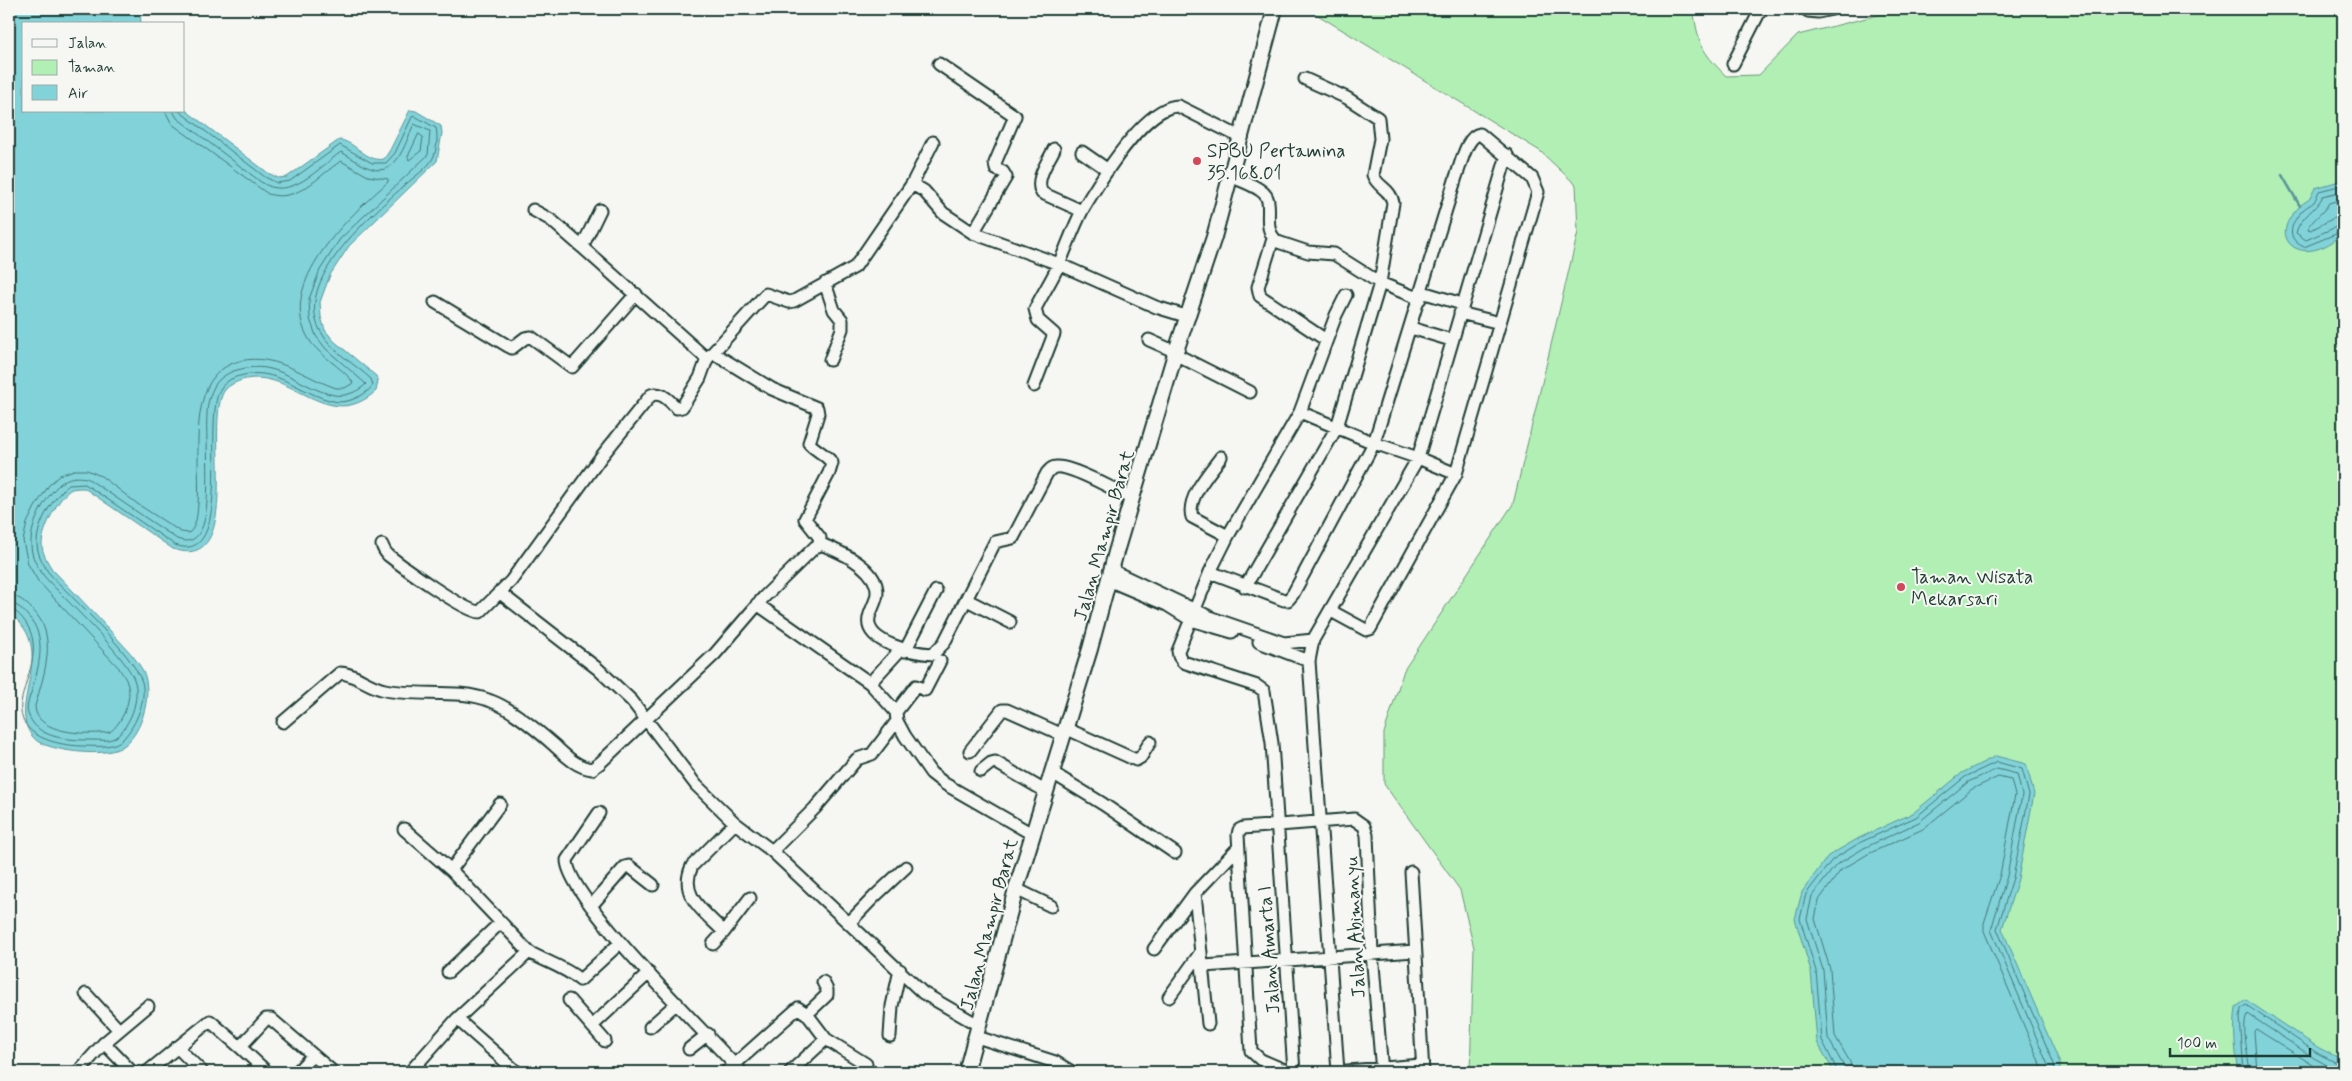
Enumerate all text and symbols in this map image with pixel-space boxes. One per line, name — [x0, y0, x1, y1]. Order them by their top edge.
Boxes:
legend — [22, 22, 185, 112]
text: Jalan — [68, 34, 107, 54]
text: Taman — [68, 58, 116, 78]
text: Air — [68, 84, 88, 104]
place label: SPBU Pertamina 35.168.01 — [1207, 139, 1345, 186]
marker: SPBU Pertamina 35.168.01 — [1191, 155, 1203, 167]
street label: Jalan Mampir Barat — [1068, 447, 1141, 624]
place label: Taman Wisata Mekarsari — [1911, 565, 2033, 612]
marker: Taman Wisata Mekarsari — [1895, 581, 1907, 593]
street label: Jalan Mampir Barat — [954, 836, 1024, 1013]
street label: Jalan Abimanyu — [1339, 855, 1373, 999]
street label: Jalan Amarta I — [1253, 885, 1286, 1015]
scale bar — [2170, 1026, 2310, 1058]
text: 100 m — [2177, 1034, 2217, 1054]

